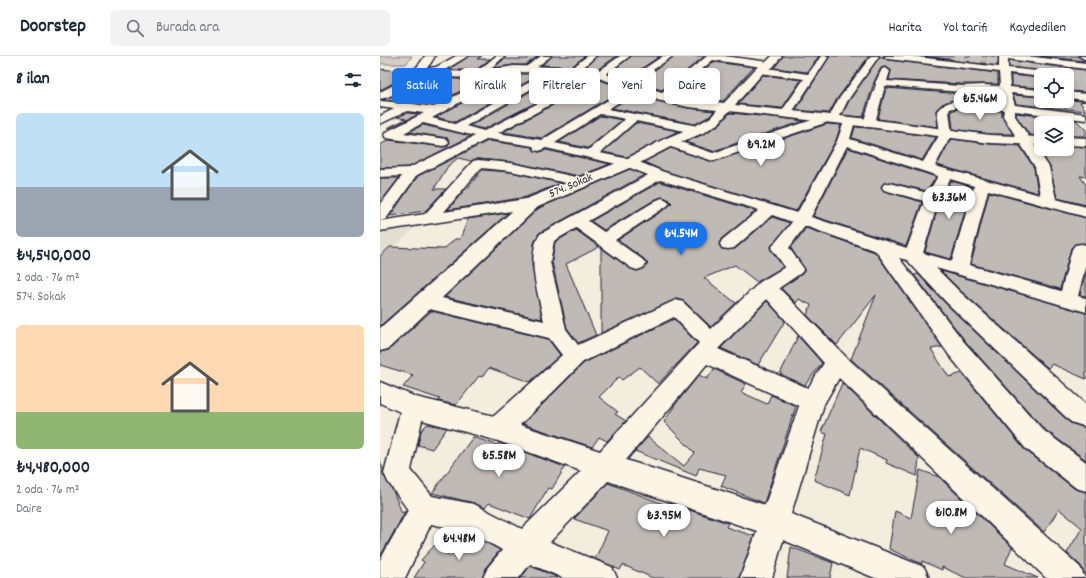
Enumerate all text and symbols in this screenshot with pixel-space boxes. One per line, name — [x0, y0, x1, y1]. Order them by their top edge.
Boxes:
search box — [110, 10, 390, 46]
text: Doorstep — [20, 14, 86, 41]
icon: search — [124, 17, 146, 39]
text: Burada ara — [156, 17, 219, 39]
text: Harita — [888, 18, 922, 38]
text: Yol tarifi — [944, 18, 987, 38]
text: Kaydedilen — [1009, 18, 1066, 38]
text: 8 ilan — [16, 68, 50, 92]
chip: Satılık — [392, 68, 452, 104]
chip: Kiralık — [460, 68, 521, 104]
chip: Filtreler — [529, 68, 600, 104]
chip: Yeni — [608, 68, 656, 104]
chip: Daire — [664, 68, 720, 104]
map controls — [1034, 68, 1074, 156]
button: locate — [1034, 68, 1074, 108]
icon: filters — [342, 69, 364, 91]
pin: ₺5.46M — [947, 87, 1013, 121]
text: ₺5.46M — [963, 90, 997, 109]
button: layers — [1034, 116, 1074, 156]
pin: ₺9.2M — [733, 133, 789, 167]
text: ₺9.2M — [747, 136, 775, 155]
icon: home — [154, 139, 226, 211]
street label: 574. Sokak — [547, 169, 596, 203]
pin: ₺3.36M — [916, 186, 982, 220]
text: ₺3.36M — [932, 189, 966, 208]
pin: ₺4.54M — [648, 222, 714, 256]
text: ₺4.54M — [664, 225, 698, 244]
text: ₺4,540,000 — [16, 245, 91, 269]
text: 2 oda · 76 m² — [16, 269, 80, 288]
text: 574. Sokak — [16, 288, 66, 307]
icon: home — [154, 351, 226, 423]
pin: ₺5.58M — [466, 444, 532, 478]
text: ₺5.58M — [482, 447, 516, 466]
text: ₺4,480,000 — [16, 457, 90, 481]
text: 2 oda · 76 m² — [16, 481, 80, 500]
text: Daire — [16, 500, 42, 519]
pin: ₺10.8M — [918, 501, 984, 535]
pin: ₺3.95M — [631, 504, 697, 538]
text: ₺10.8M — [935, 504, 967, 523]
text: ₺3.95M — [647, 507, 681, 526]
pin: ₺4.48M — [426, 527, 492, 561]
text: ₺4.48M — [442, 530, 476, 549]

